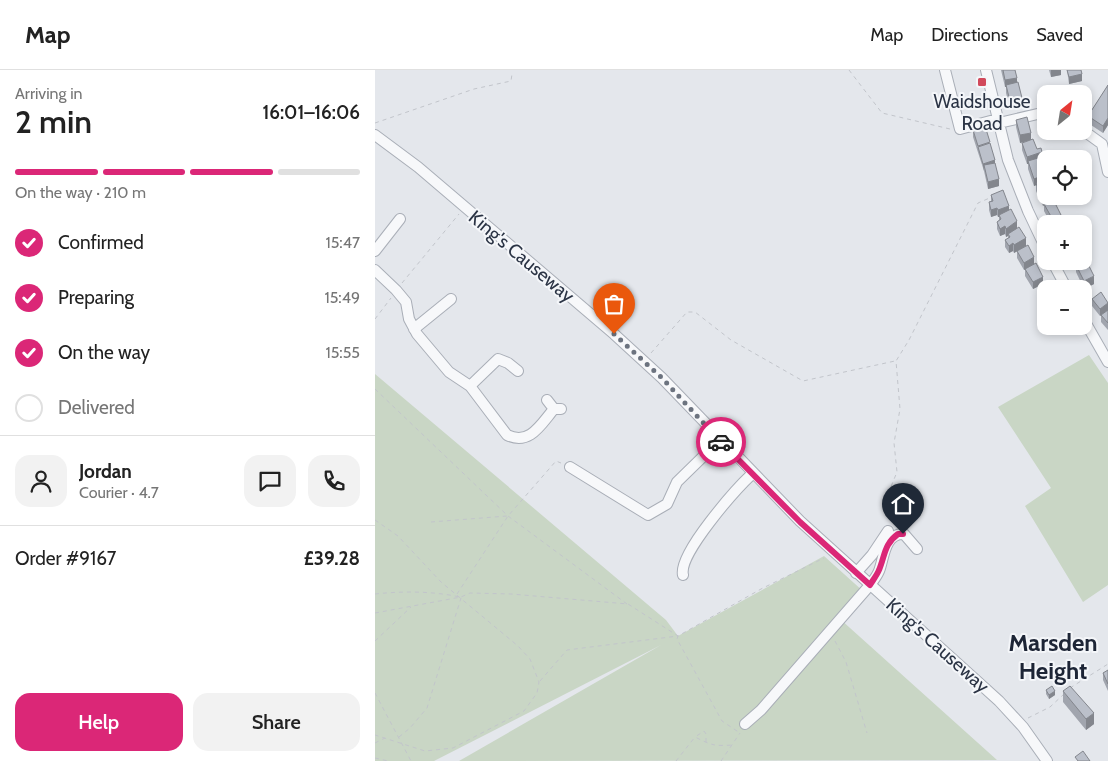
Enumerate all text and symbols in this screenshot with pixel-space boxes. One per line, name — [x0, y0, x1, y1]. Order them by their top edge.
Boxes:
text: Map — [25, 20, 71, 49]
text: Map — [870, 24, 903, 46]
text: Directions — [931, 24, 1008, 46]
text: Saved — [1036, 24, 1083, 46]
marker: Waidshouse Road — [976, 76, 988, 88]
text: Arriving in — [15, 84, 82, 103]
north arrow — [1037, 85, 1093, 140]
map controls — [1037, 85, 1092, 335]
place label: Waidshouse Road — [933, 90, 1031, 135]
text: 16:01–16:06 — [263, 101, 360, 124]
text: 2 min — [15, 102, 92, 141]
button: locate — [1037, 150, 1092, 205]
text: On the way · 210 m — [15, 183, 146, 202]
street label: King's Causeway — [464, 205, 580, 308]
button: + — [1037, 215, 1092, 270]
icon: check — [15, 229, 43, 257]
text: Confirmed — [58, 231, 144, 254]
text: 15:47 — [326, 233, 360, 252]
button: − — [1037, 280, 1092, 335]
pin — [593, 283, 635, 334]
icon: check — [15, 284, 43, 312]
text: Preparing — [58, 286, 134, 309]
text: 15:49 — [324, 288, 360, 307]
icon: bag — [600, 290, 628, 318]
icon: check — [15, 339, 43, 367]
text: On the way — [58, 341, 150, 364]
text: 15:55 — [325, 343, 360, 362]
text: Delivered — [58, 396, 135, 419]
courier — [696, 417, 746, 467]
icon: car — [707, 428, 735, 456]
button: person — [15, 455, 67, 507]
button: chat — [244, 455, 296, 507]
button: phone — [308, 455, 360, 507]
text: Jordan — [79, 460, 132, 483]
text: Courier · 4.7 — [79, 483, 159, 502]
pin — [882, 483, 924, 534]
icon: home — [889, 490, 917, 518]
text: Order #9167 — [15, 547, 116, 570]
text: £39.28 — [304, 547, 360, 570]
street label: King's Causeway — [881, 593, 994, 698]
district label: Marsden Height — [1008, 628, 1098, 685]
button: Help — [15, 693, 183, 751]
button: Share — [193, 693, 360, 751]

